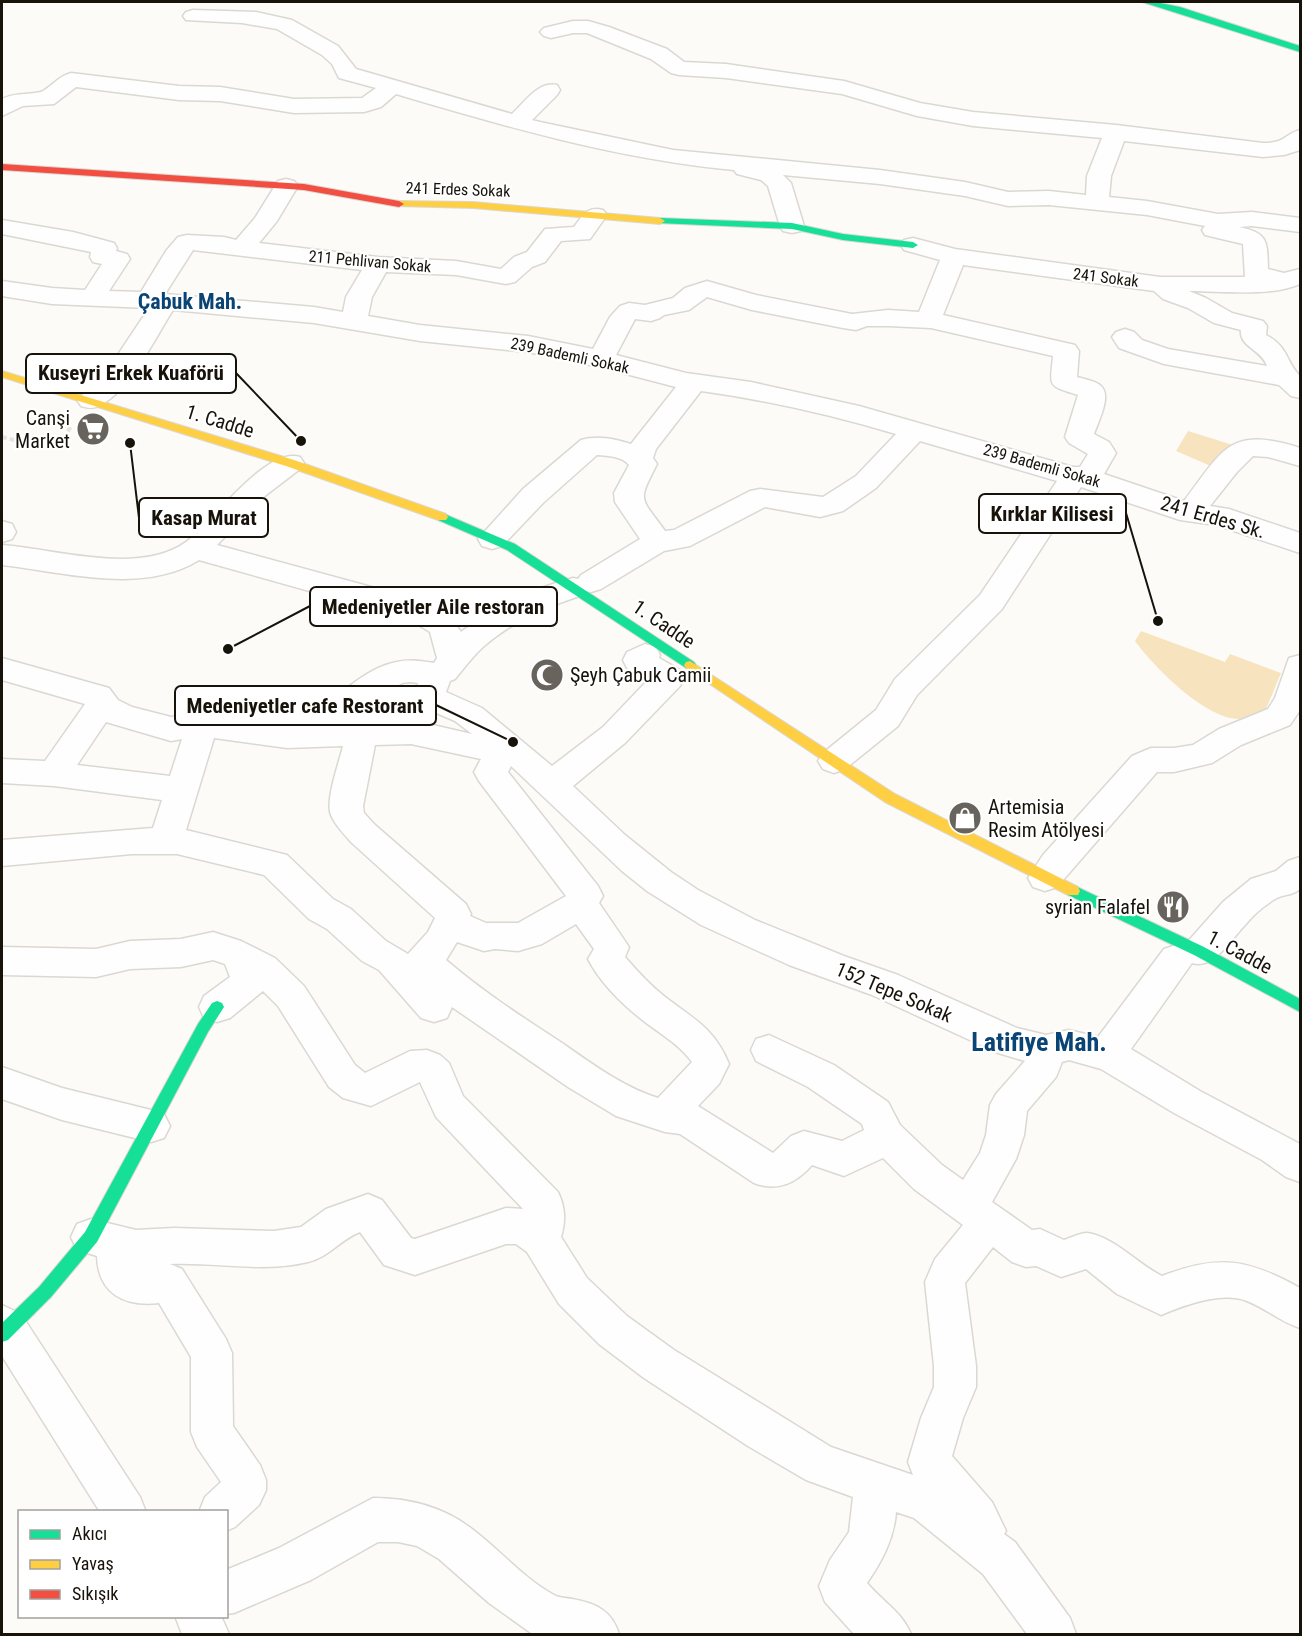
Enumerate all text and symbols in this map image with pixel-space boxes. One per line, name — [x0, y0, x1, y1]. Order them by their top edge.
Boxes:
street label: 241 Erdes Sokak — [405, 178, 512, 201]
street label: 211 Pehlivan Sokak — [308, 247, 433, 276]
street label: 241 Sokak — [1072, 264, 1141, 291]
district label: Çabuk Mah. — [138, 289, 242, 314]
street label: 239 Bademli Sokak — [509, 334, 632, 377]
callout: Kuseyri Erkek Kuaförü — [26, 354, 236, 393]
text: Kuseyri Erkek Kuaförü — [38, 361, 224, 385]
street label: 1. Cadde — [183, 399, 257, 443]
place label: Canşi Market — [15, 406, 70, 453]
supermarket icon: Canşi Market — [75, 411, 111, 447]
street label: 239 Bademli Sokak — [981, 440, 1103, 491]
street label: 241 Erdes Sk. — [1158, 491, 1268, 543]
callout: Kırklar Kilisesi — [979, 494, 1126, 533]
callout: Kasap Murat — [139, 498, 268, 537]
text: Kırklar Kilisesi — [991, 502, 1114, 526]
text: Kasap Murat — [151, 506, 257, 530]
callout: Medeniyetler Aile restoran — [310, 587, 557, 626]
text: Medeniyetler Aile restoran — [322, 595, 544, 619]
street label: 1. Cadde — [628, 595, 700, 653]
mosque icon: Şeyh Çabuk Camii — [529, 657, 565, 693]
place label: Şeyh Çabuk Camii — [570, 663, 711, 687]
callout: Medeniyetler cafe Restorant — [175, 686, 436, 725]
text: Medeniyetler cafe Restorant — [186, 694, 424, 718]
place label: Artemisia Resim Atölyesi — [988, 795, 1104, 842]
shop icon: Artemisia Resim Atölyesi — [947, 800, 983, 836]
restaurant icon: syrian Falafel — [1155, 889, 1191, 925]
place label: syrian Falafel — [1045, 895, 1150, 919]
street label: 1. Cadde — [1204, 925, 1276, 979]
street label: 152 Tepe Sokak — [832, 957, 956, 1027]
district label: Latifiye Mah. — [971, 1027, 1107, 1057]
legend — [18, 1510, 228, 1618]
text: Akıcı — [72, 1523, 107, 1544]
text: Yavaş — [72, 1553, 114, 1574]
text: Sıkışık — [72, 1583, 118, 1604]

